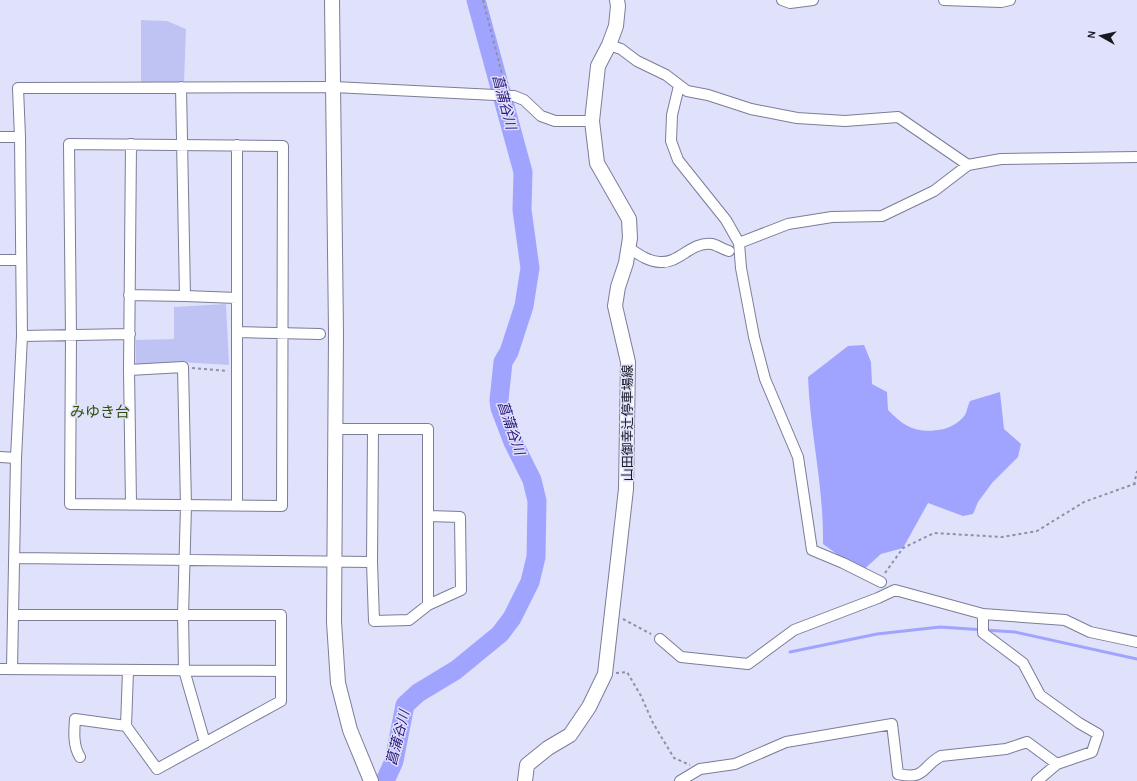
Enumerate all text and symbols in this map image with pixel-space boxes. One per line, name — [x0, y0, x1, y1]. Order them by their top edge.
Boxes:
north arrow — [1081, 16, 1121, 56]
text: N — [1085, 30, 1099, 39]
water label: 菖蒲谷川 — [489, 73, 520, 133]
street label: 山田御幸辻停車場線 — [620, 364, 635, 482]
water label: 菖蒲谷川 — [494, 399, 529, 459]
district label: みゆき台 — [70, 403, 130, 421]
water label: 菖蒲谷川 — [383, 707, 414, 767]

